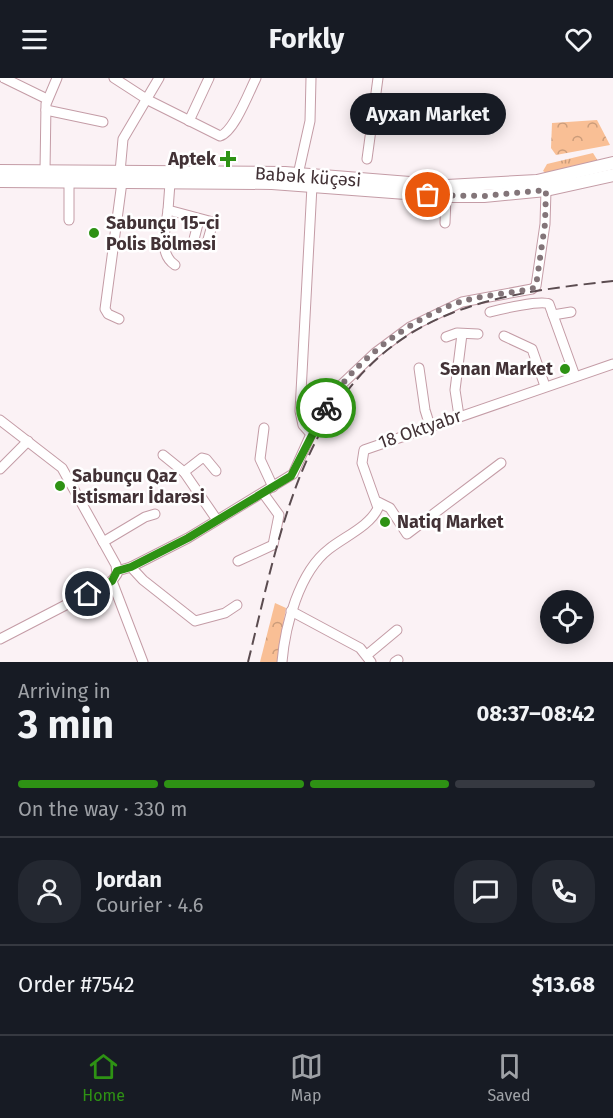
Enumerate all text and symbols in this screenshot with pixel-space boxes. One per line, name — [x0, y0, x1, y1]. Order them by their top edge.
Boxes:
icon: menu — [18, 23, 51, 56]
text: Forkly — [269, 23, 344, 55]
icon: heart — [562, 23, 595, 56]
callout: Ayxan Market — [350, 93, 506, 135]
text: Ayxan Market — [366, 102, 490, 126]
place label: Aptek — [167, 148, 217, 170]
marker: Aptek — [221, 152, 235, 166]
street label: Babək küçəsi — [254, 162, 362, 192]
pin — [402, 169, 453, 220]
icon: bag — [411, 178, 444, 211]
place label: Sabunçu 15-ci Polis Bölməsi — [106, 212, 220, 255]
marker: Sabunçu 15-ci Polis Bölməsi — [87, 226, 101, 240]
place label: Sənan Market — [440, 358, 554, 380]
marker: Sənan Market — [558, 362, 572, 376]
courier — [296, 378, 356, 438]
icon: bike — [310, 392, 343, 425]
street label: 18 Oktyabr — [375, 404, 465, 453]
place label: Sabunçu Qaz İstismarı İdarəsi — [72, 465, 205, 508]
marker: Sabunçu Qaz İstismarı İdarəsi — [53, 479, 67, 493]
place label: Natiq Market — [397, 511, 505, 533]
marker: Natiq Market — [378, 515, 392, 529]
pin — [62, 568, 113, 619]
icon: home — [71, 577, 104, 610]
map controls — [540, 590, 594, 644]
button: locate — [540, 590, 594, 644]
text: Arriving in — [18, 679, 111, 703]
text: 08:37–08:42 — [476, 700, 595, 727]
text: 3 min — [18, 702, 114, 748]
text: On the way · 330 m — [18, 797, 187, 821]
button: person — [18, 860, 81, 923]
button: chat — [454, 860, 517, 923]
button: phone — [532, 860, 595, 923]
text: Jordan — [96, 866, 162, 893]
text: Courier · 4.6 — [96, 893, 203, 917]
text: Order #7542 — [18, 971, 135, 998]
text: $13.68 — [532, 971, 595, 998]
tab: Home — [82, 1050, 125, 1105]
tab: Map — [290, 1050, 323, 1105]
tab: Saved — [487, 1050, 531, 1105]

